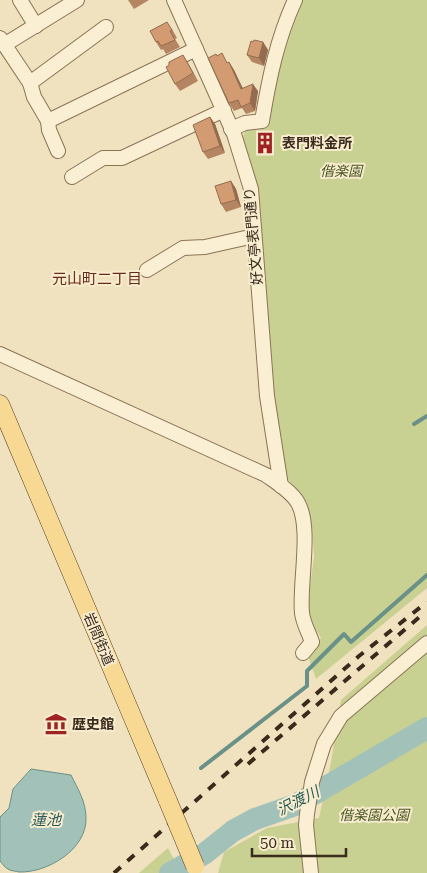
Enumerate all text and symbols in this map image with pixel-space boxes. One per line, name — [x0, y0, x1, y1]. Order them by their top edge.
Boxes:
building icon: 表門料金所 — [252, 130, 278, 156]
place label: 表門料金所 — [282, 135, 352, 151]
park label: 偕楽園 — [320, 163, 364, 179]
street label: 好文亭表門通り — [241, 186, 265, 286]
district label: 元山町二丁目 — [52, 270, 142, 288]
street label: 岩間街道 — [81, 610, 117, 668]
museum icon: 歴史館 — [43, 711, 69, 737]
place label: 歴史館 — [72, 716, 114, 732]
water label: 沢渡川 — [274, 782, 324, 819]
park label: 偕楽園公園 — [339, 807, 411, 823]
water label: 蓮池 — [31, 811, 63, 829]
scale bar — [252, 826, 346, 858]
text: 50 m — [260, 834, 295, 852]

